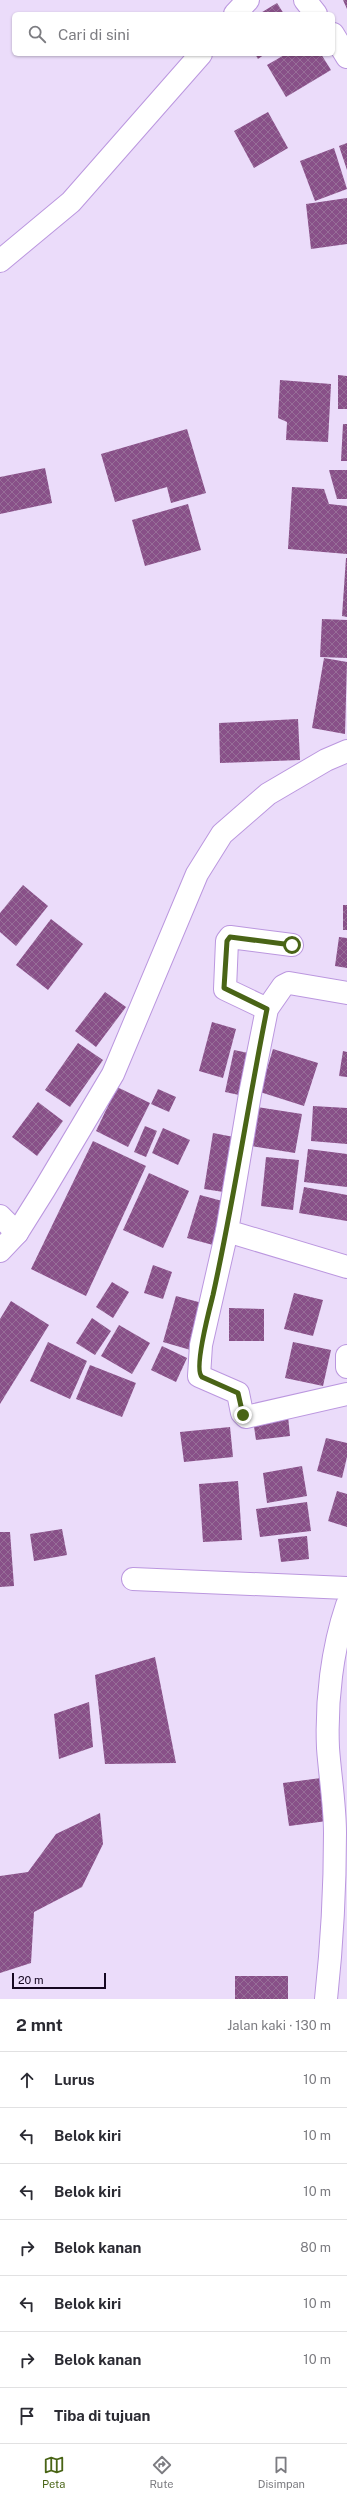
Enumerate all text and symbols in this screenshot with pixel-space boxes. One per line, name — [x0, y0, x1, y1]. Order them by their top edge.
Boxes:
search box — [12, 12, 335, 56]
icon: search — [26, 23, 48, 45]
text: Cari di sini — [58, 26, 130, 43]
route start — [283, 936, 301, 954]
route end — [234, 1406, 252, 1424]
scale bar — [12, 1971, 106, 1990]
text: 20 m — [18, 1974, 43, 1986]
text: 2 mnt — [16, 2015, 63, 2035]
text: Jalan kaki · 130 m — [227, 2018, 331, 2033]
icon: ahead — [16, 2069, 38, 2091]
text: Lurus — [54, 2071, 95, 2088]
text: 10 m — [303, 2072, 331, 2087]
icon: left — [16, 2125, 38, 2147]
text: Belok kiri — [54, 2127, 121, 2144]
text: 10 m — [303, 2128, 331, 2143]
icon: left — [16, 2181, 38, 2203]
text: Belok kiri — [54, 2183, 121, 2200]
text: 10 m — [303, 2184, 331, 2199]
icon: right — [16, 2237, 38, 2259]
text: Belok kanan — [54, 2239, 141, 2256]
text: 80 m — [300, 2240, 331, 2255]
icon: left — [16, 2293, 38, 2315]
text: Belok kiri — [54, 2295, 121, 2312]
text: 10 m — [303, 2296, 331, 2311]
icon: right — [16, 2349, 38, 2371]
text: Belok kanan — [54, 2351, 141, 2368]
text: 10 m — [303, 2352, 331, 2367]
icon: arrive — [16, 2405, 38, 2427]
text: Tiba di tujuan — [54, 2407, 150, 2424]
tab: Peta — [42, 2454, 65, 2490]
tab: Rute — [149, 2454, 174, 2490]
tab: Disimpan — [258, 2454, 305, 2490]

